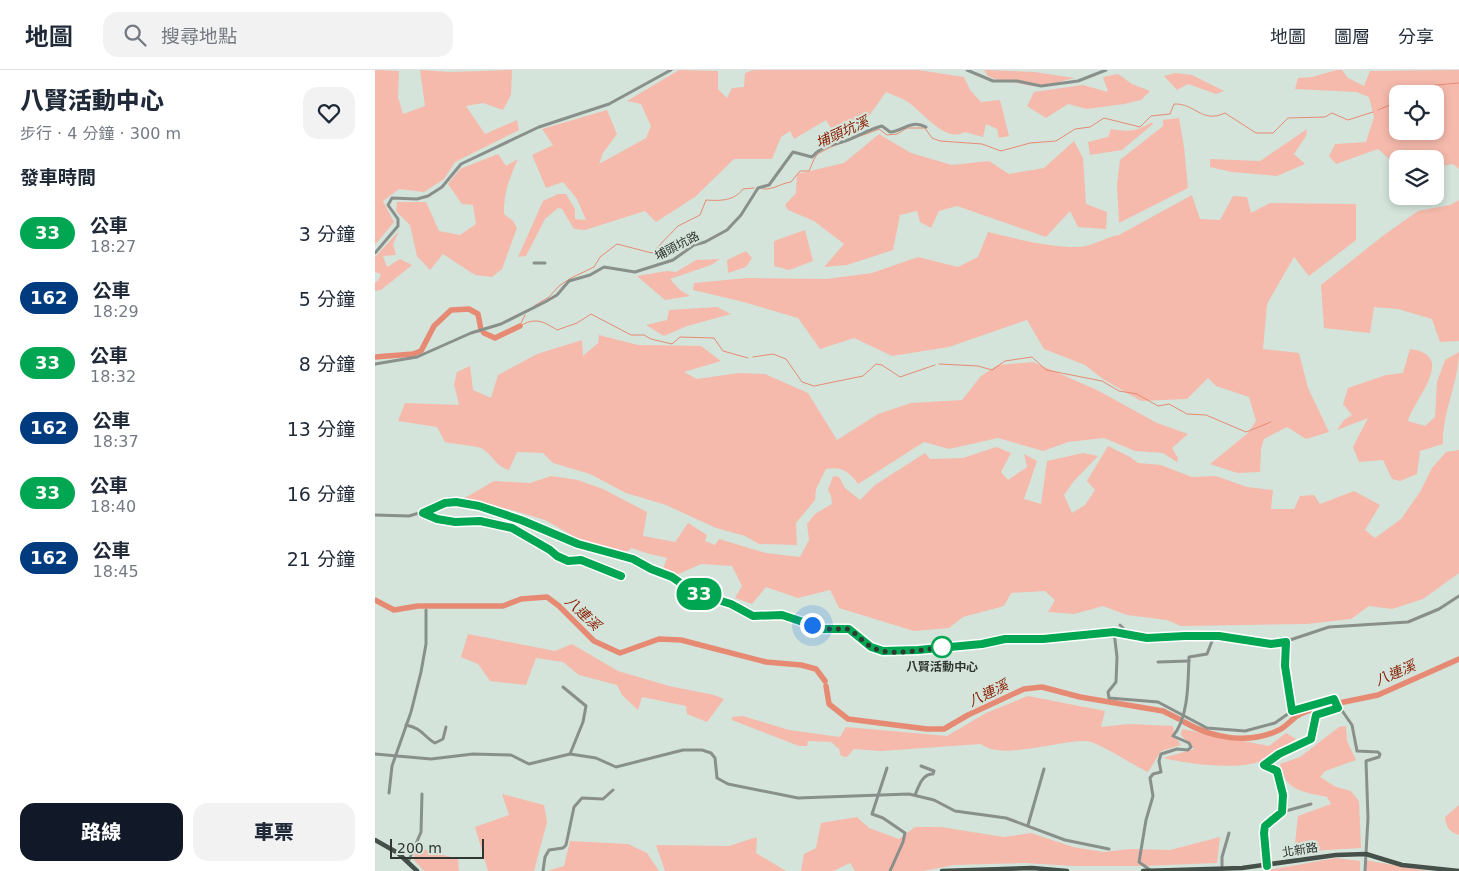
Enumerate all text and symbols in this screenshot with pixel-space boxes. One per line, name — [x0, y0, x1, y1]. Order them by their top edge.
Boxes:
search box — [103, 12, 453, 57]
icon: search — [121, 21, 149, 49]
text: 地圖 — [25, 23, 73, 51]
text: 搜尋地點 — [161, 25, 237, 47]
text: 地圖 — [1270, 26, 1306, 47]
text: 圖層 — [1334, 26, 1370, 47]
text: 分享 — [1398, 26, 1434, 47]
map controls — [1389, 85, 1444, 205]
button: locate — [1389, 85, 1444, 140]
text: 八賢活動中心 — [20, 87, 164, 115]
button: heart — [303, 87, 355, 139]
water label: 埔頭坑溪 — [813, 112, 873, 151]
text: 步行 · 4 分鐘 · 300 m — [20, 124, 181, 143]
button: layers — [1389, 150, 1444, 205]
text: 發車時間 — [20, 166, 96, 188]
text: 公車 — [90, 214, 128, 236]
text: 33 — [35, 222, 60, 243]
text: 3 分鐘 — [299, 223, 355, 245]
street label: 埔頭坑路 — [652, 229, 702, 263]
text: 18:27 — [90, 237, 136, 256]
text: 公車 — [93, 279, 131, 301]
text: 162 — [30, 287, 68, 308]
text: 5 分鐘 — [299, 288, 355, 310]
text: 18:29 — [93, 302, 139, 321]
text: 公車 — [90, 344, 128, 366]
text: 33 — [35, 352, 60, 373]
text: 8 分鐘 — [299, 353, 355, 375]
text: 18:32 — [90, 367, 136, 386]
text: 公車 — [93, 409, 131, 431]
text: 162 — [30, 417, 68, 438]
text: 13 分鐘 — [287, 418, 355, 440]
text: 18:37 — [93, 432, 139, 451]
text: 公車 — [90, 474, 128, 496]
text: 33 — [35, 482, 60, 503]
text: 16 分鐘 — [287, 483, 355, 505]
text: 18:40 — [90, 497, 136, 516]
text: 公車 — [93, 539, 131, 561]
text: 162 — [30, 547, 68, 568]
text: 21 分鐘 — [287, 548, 355, 570]
text: 18:45 — [93, 562, 139, 581]
line badge: 33 — [677, 578, 721, 610]
text: 33 — [686, 583, 712, 604]
water label: 八連溪 — [562, 593, 605, 635]
your location — [800, 613, 825, 638]
marker: 八賢活動中心 — [931, 636, 953, 658]
water label: 八連溪 — [1373, 657, 1419, 689]
place label: 八賢活動中心 — [906, 660, 978, 674]
water label: 八連溪 — [966, 676, 1012, 709]
button: 路線 — [20, 803, 183, 861]
button: 車票 — [193, 803, 355, 861]
scale bar — [390, 836, 484, 859]
text: 200 m — [397, 840, 442, 856]
street label: 北新路 — [1281, 840, 1319, 860]

